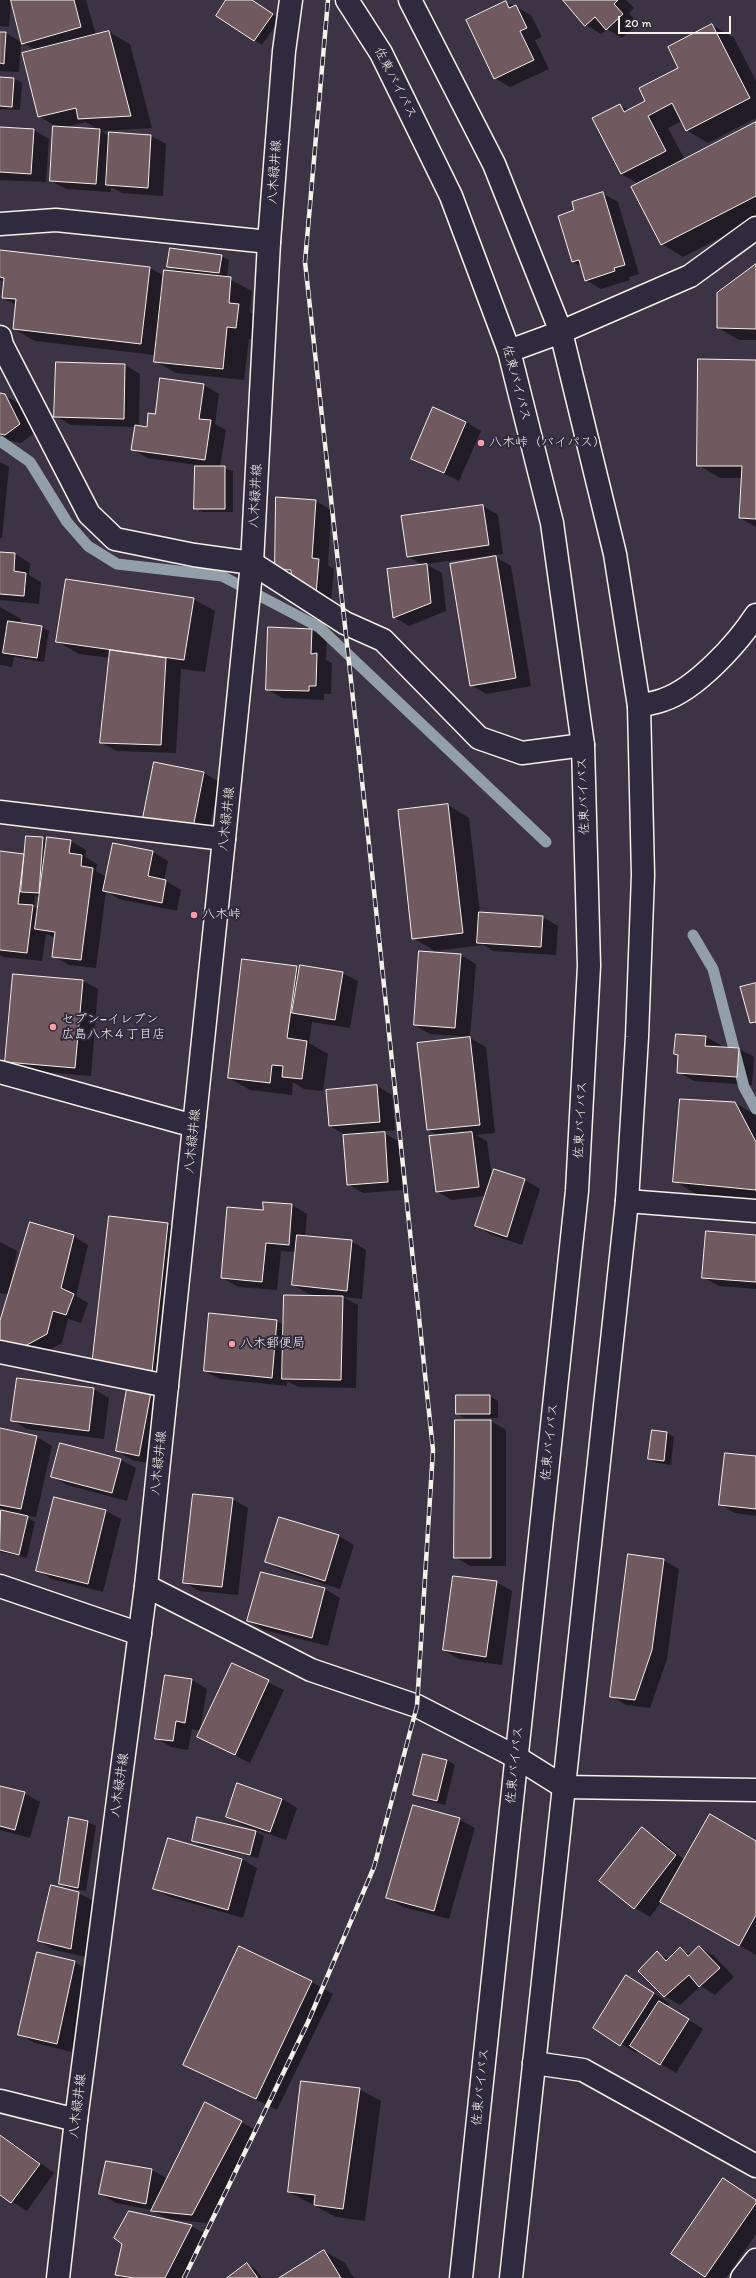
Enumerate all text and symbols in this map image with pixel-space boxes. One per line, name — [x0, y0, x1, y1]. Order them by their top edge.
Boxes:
scale bar — [620, 8, 733, 34]
text: 20 m — [625, 16, 652, 30]
street label: 佐東バイパス — [370, 45, 420, 121]
street label: 八木緑井線 — [265, 139, 285, 205]
street label: 佐東バイパス — [498, 343, 534, 423]
place label: 八木峠（バイパス） — [489, 435, 606, 451]
marker: 八木峠（バイパス） — [476, 438, 486, 448]
street label: 八木緑井線 — [247, 463, 265, 529]
street label: 佐東バイパス — [575, 757, 593, 835]
street label: 八木緑井線 — [216, 786, 238, 852]
place label: 八木峠 — [202, 907, 241, 923]
marker: 八木峠 — [189, 910, 199, 920]
place label: セブン‐イレブン 広島八木４丁目店 — [61, 1012, 165, 1043]
marker: セブン‐イレブン 広島八木４丁目店 — [48, 1022, 58, 1032]
street label: 佐東バイパス — [571, 1081, 591, 1159]
street label: 八木緑井線 — [182, 1108, 204, 1174]
place label: 八木郵便局 — [240, 1336, 305, 1352]
marker: 八木郵便局 — [227, 1339, 237, 1349]
street label: 佐東バイパス — [538, 1402, 562, 1482]
street label: 八木緑井線 — [148, 1430, 170, 1496]
street label: 佐東バイパス — [503, 1725, 527, 1805]
street label: 八木緑井線 — [108, 1752, 132, 1818]
street label: 佐東バイパス — [469, 2047, 493, 2127]
street label: 八木緑井線 — [66, 2073, 90, 2139]

